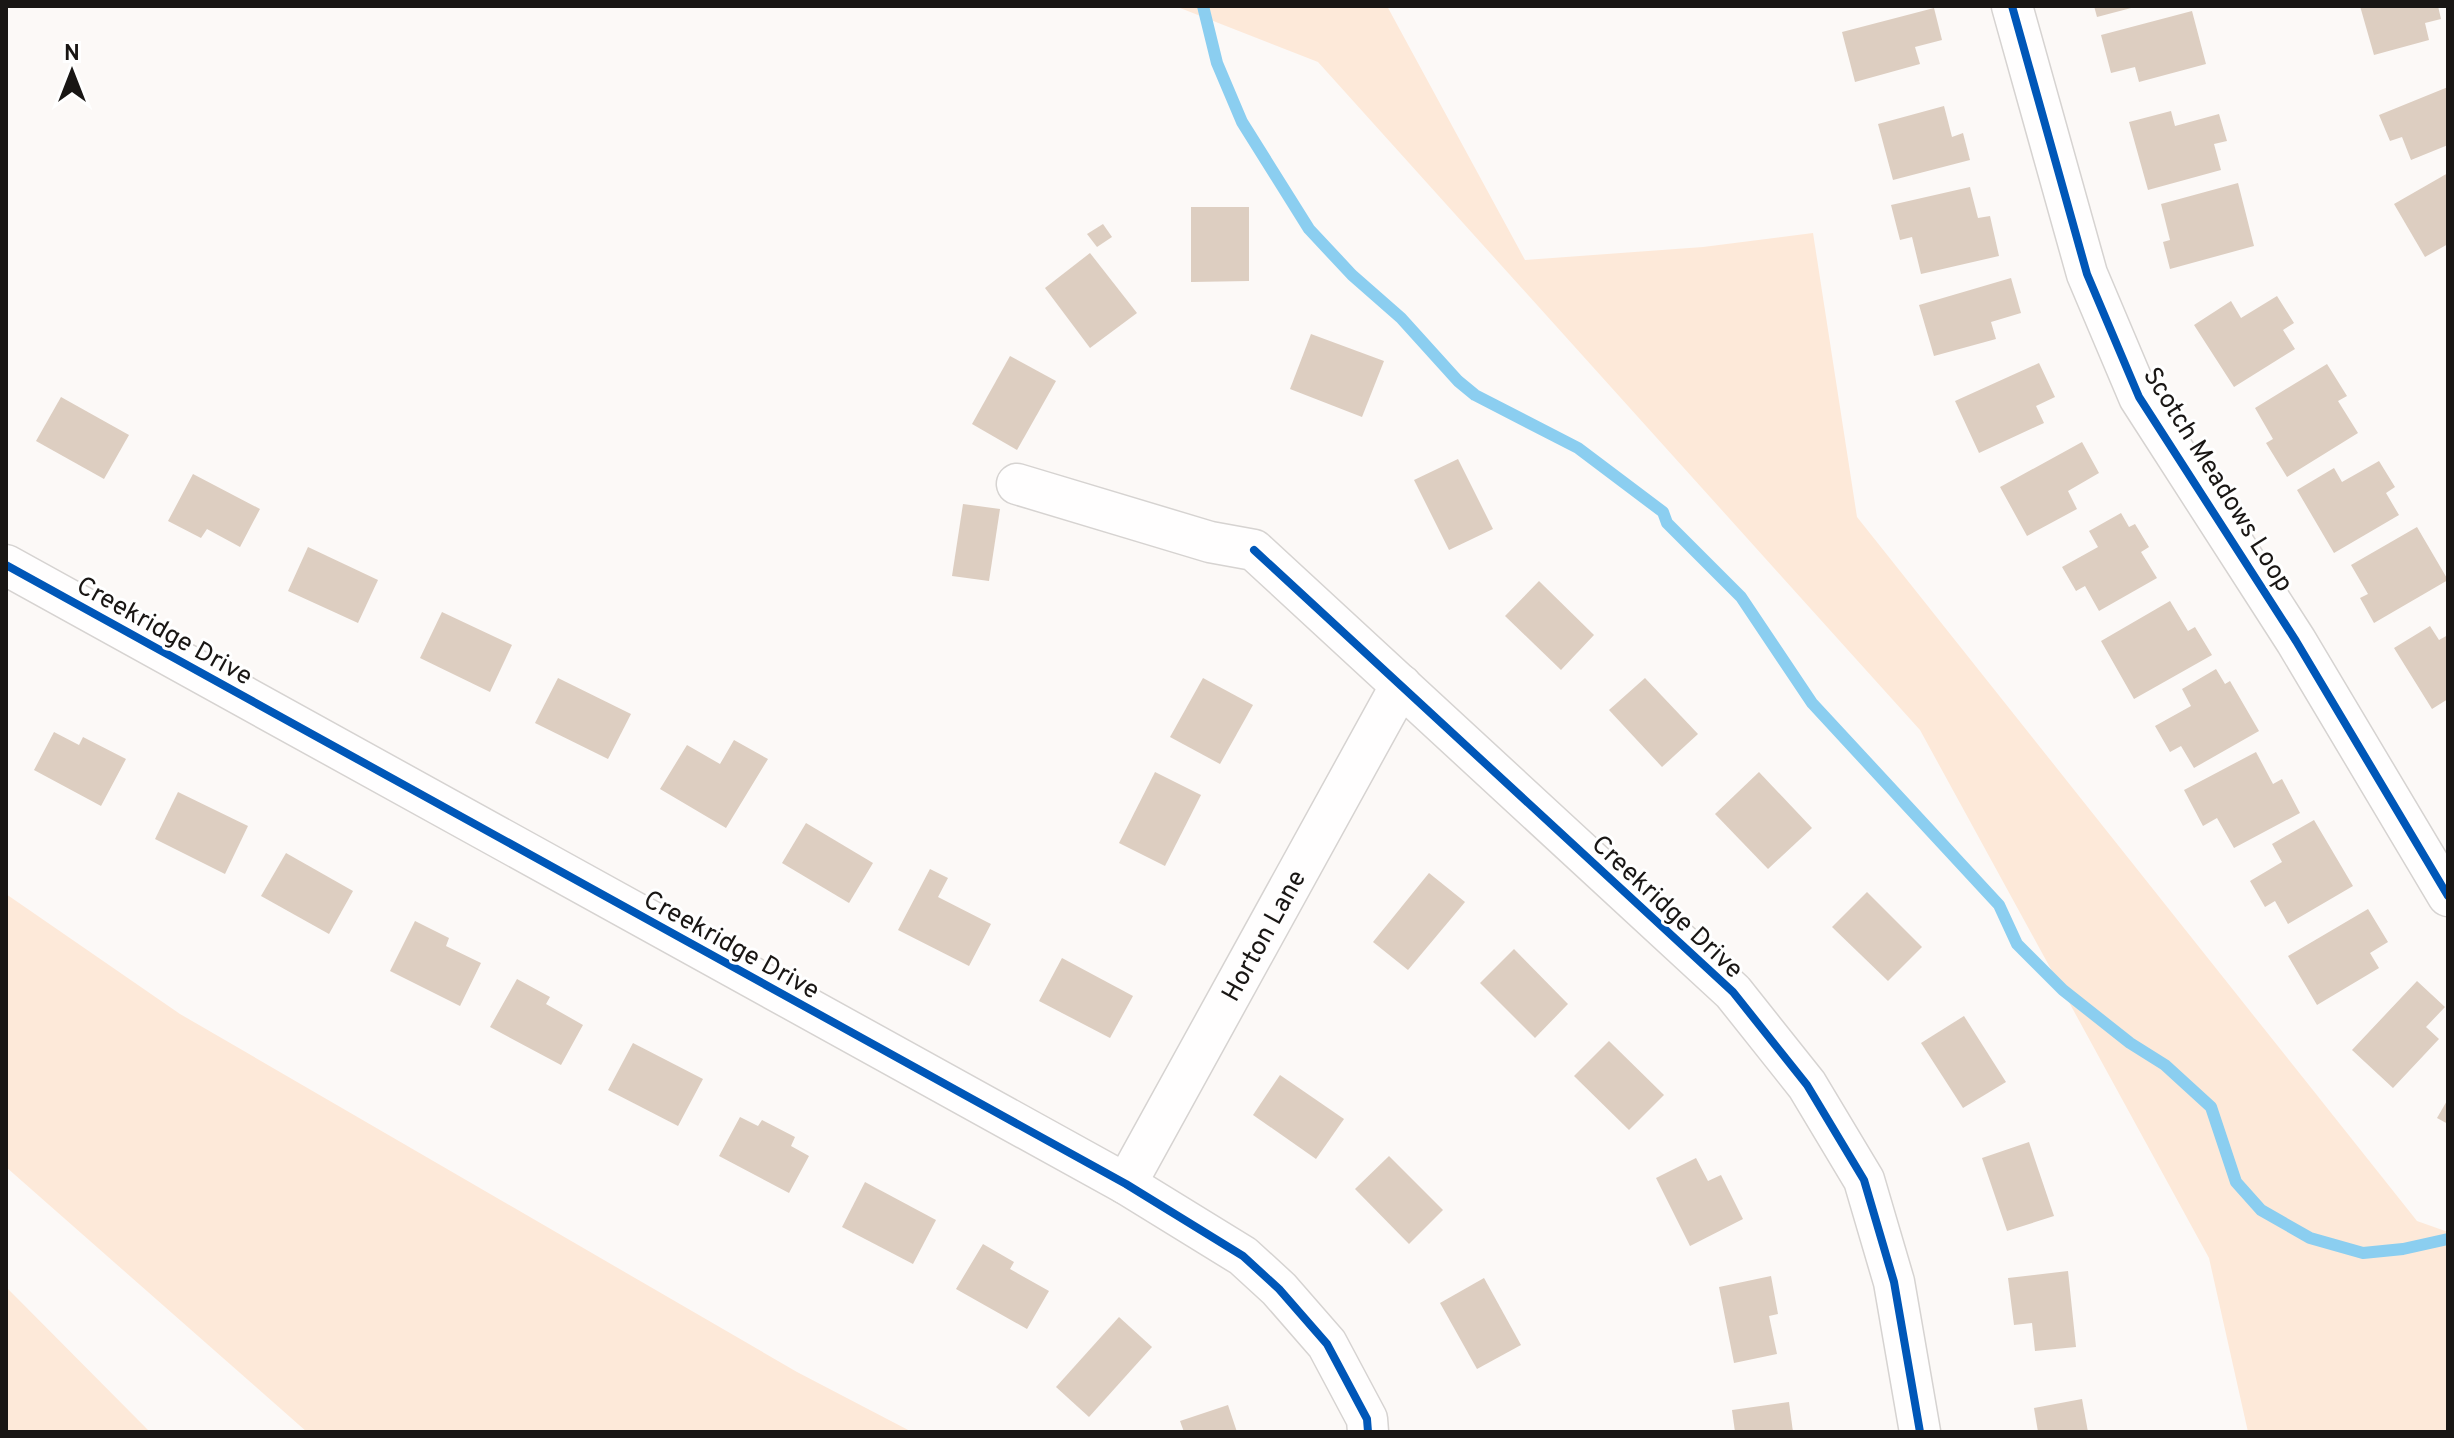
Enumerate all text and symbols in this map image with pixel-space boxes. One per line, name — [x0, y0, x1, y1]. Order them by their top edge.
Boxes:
north arrow — [32, 32, 112, 112]
text: N — [64, 41, 80, 68]
street label: Scotch Meadows Loop — [2134, 362, 2299, 599]
street label: Creekridge Drive — [70, 570, 258, 694]
street label: Creekridge Drive — [1583, 829, 1749, 987]
street label: Horton Lane — [1216, 865, 1315, 1008]
street label: Creekridge Drive — [637, 884, 825, 1008]

